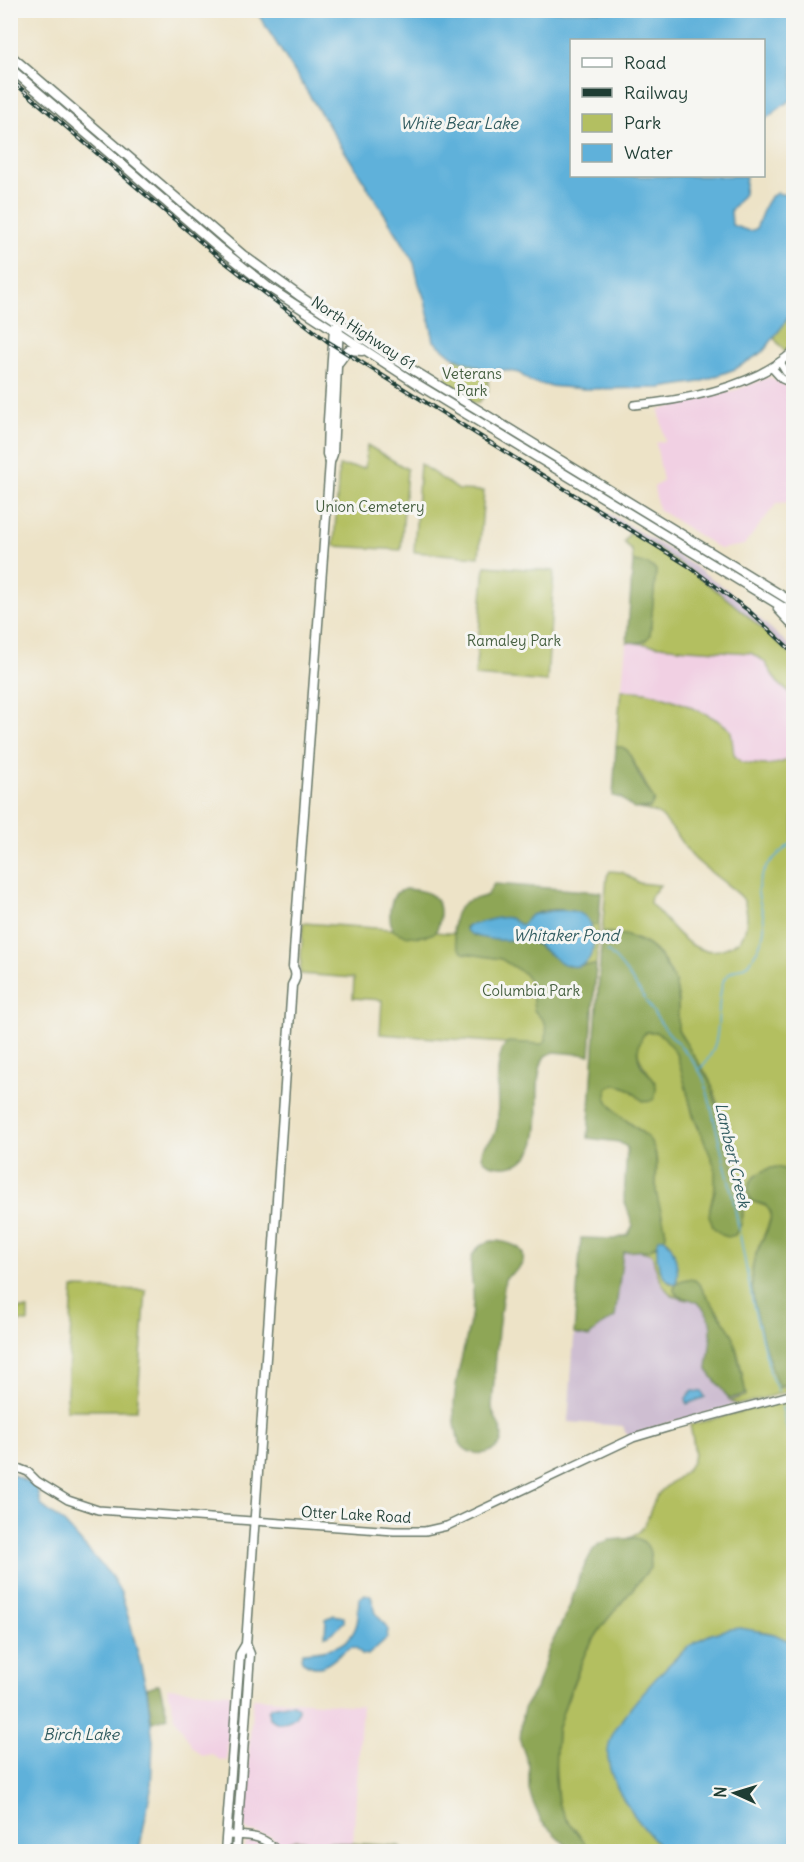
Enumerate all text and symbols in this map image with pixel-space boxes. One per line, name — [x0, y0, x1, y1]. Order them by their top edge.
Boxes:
legend — [570, 39, 765, 177]
text: Road — [624, 51, 667, 74]
text: Railway — [624, 81, 688, 104]
text: Park — [624, 111, 661, 134]
water label: White Bear Lake — [400, 113, 519, 133]
text: Water — [624, 141, 674, 164]
street label: North Highway 61 — [308, 292, 419, 373]
park label: Veterans Park — [442, 364, 502, 400]
park label: Union Cemetery — [315, 497, 425, 516]
park label: Ramaley Park — [467, 631, 561, 650]
water label: Whitaker Pond — [513, 925, 622, 945]
park label: Columbia Park — [482, 981, 580, 1000]
water label: Lambert Creek — [711, 1101, 755, 1211]
street label: Otter Lake Road — [300, 1502, 412, 1527]
water label: Birch Lake — [43, 1724, 120, 1744]
north arrow — [705, 1763, 765, 1823]
text: N — [710, 1786, 730, 1798]

